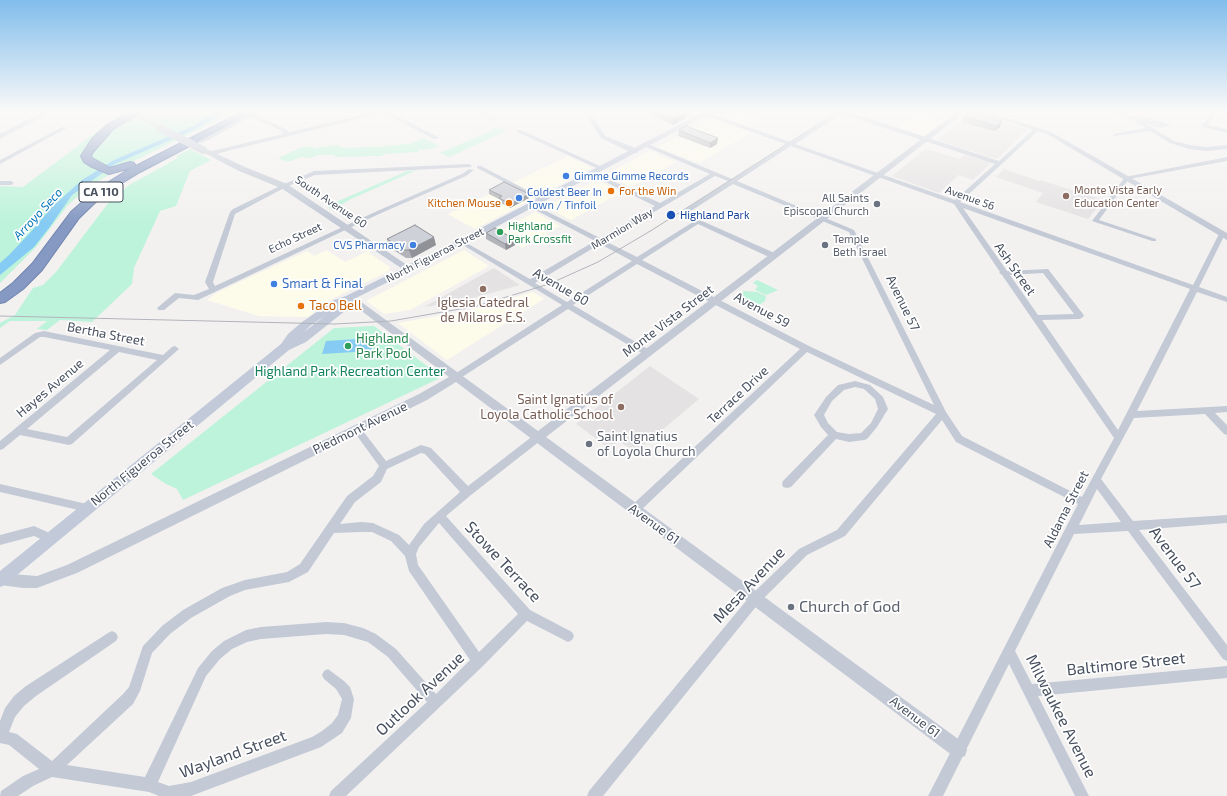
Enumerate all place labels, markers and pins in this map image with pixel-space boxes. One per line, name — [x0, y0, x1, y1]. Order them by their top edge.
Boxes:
place label: Gimme Gimme Records — [574, 169, 689, 183]
marker: Gimme Gimme Records — [561, 171, 571, 181]
place label: Monte Vista Early Education Center — [1074, 183, 1162, 209]
place label: For the Win — [619, 184, 676, 198]
place label: Coldest Beer In Town / Tinfoil — [527, 185, 602, 211]
marker: For the Win — [606, 186, 616, 196]
place label: All Saints Episcopal Church — [783, 191, 869, 217]
marker: Monte Vista Early Education Center — [1061, 191, 1071, 201]
marker: Coldest Beer In Town / Tinfoil — [514, 193, 524, 203]
place label: Kitchen Mouse — [427, 196, 501, 210]
marker: Kitchen Mouse — [504, 198, 514, 208]
marker: All Saints Episcopal Church — [872, 199, 882, 209]
place label: Highland Park — [680, 208, 750, 222]
marker: Highland Park — [665, 209, 677, 221]
place label: Highland Park Crossfit — [508, 219, 572, 245]
marker: Highland Park Crossfit — [495, 227, 505, 237]
place label: Temple Beth Israel — [833, 232, 887, 258]
place label: CVS Pharmacy — [333, 238, 405, 252]
marker: CVS Pharmacy — [408, 240, 418, 250]
marker: Temple Beth Israel — [820, 240, 830, 250]
place label: Smart & Final — [282, 276, 363, 292]
marker: Smart & Final — [269, 279, 279, 289]
marker: Iglesia Catedral de Milaros E.S. — [478, 284, 488, 294]
place label: Iglesia Catedral de Milaros E.S. — [437, 295, 529, 326]
place label: Taco Bell — [309, 298, 362, 314]
marker: Taco Bell — [296, 301, 306, 311]
place label: Highland Park Pool — [356, 331, 412, 362]
marker: Highland Park Pool — [343, 341, 353, 351]
place label: Saint Ignatius of Loyola Catholic School — [480, 392, 613, 423]
marker: Saint Ignatius of Loyola Catholic School — [616, 402, 626, 412]
place label: Saint Ignatius of Loyola Church — [597, 429, 696, 460]
marker: Saint Ignatius of Loyola Church — [584, 439, 594, 449]
place label: Church of God — [799, 597, 900, 617]
marker: Church of God — [786, 602, 796, 612]

